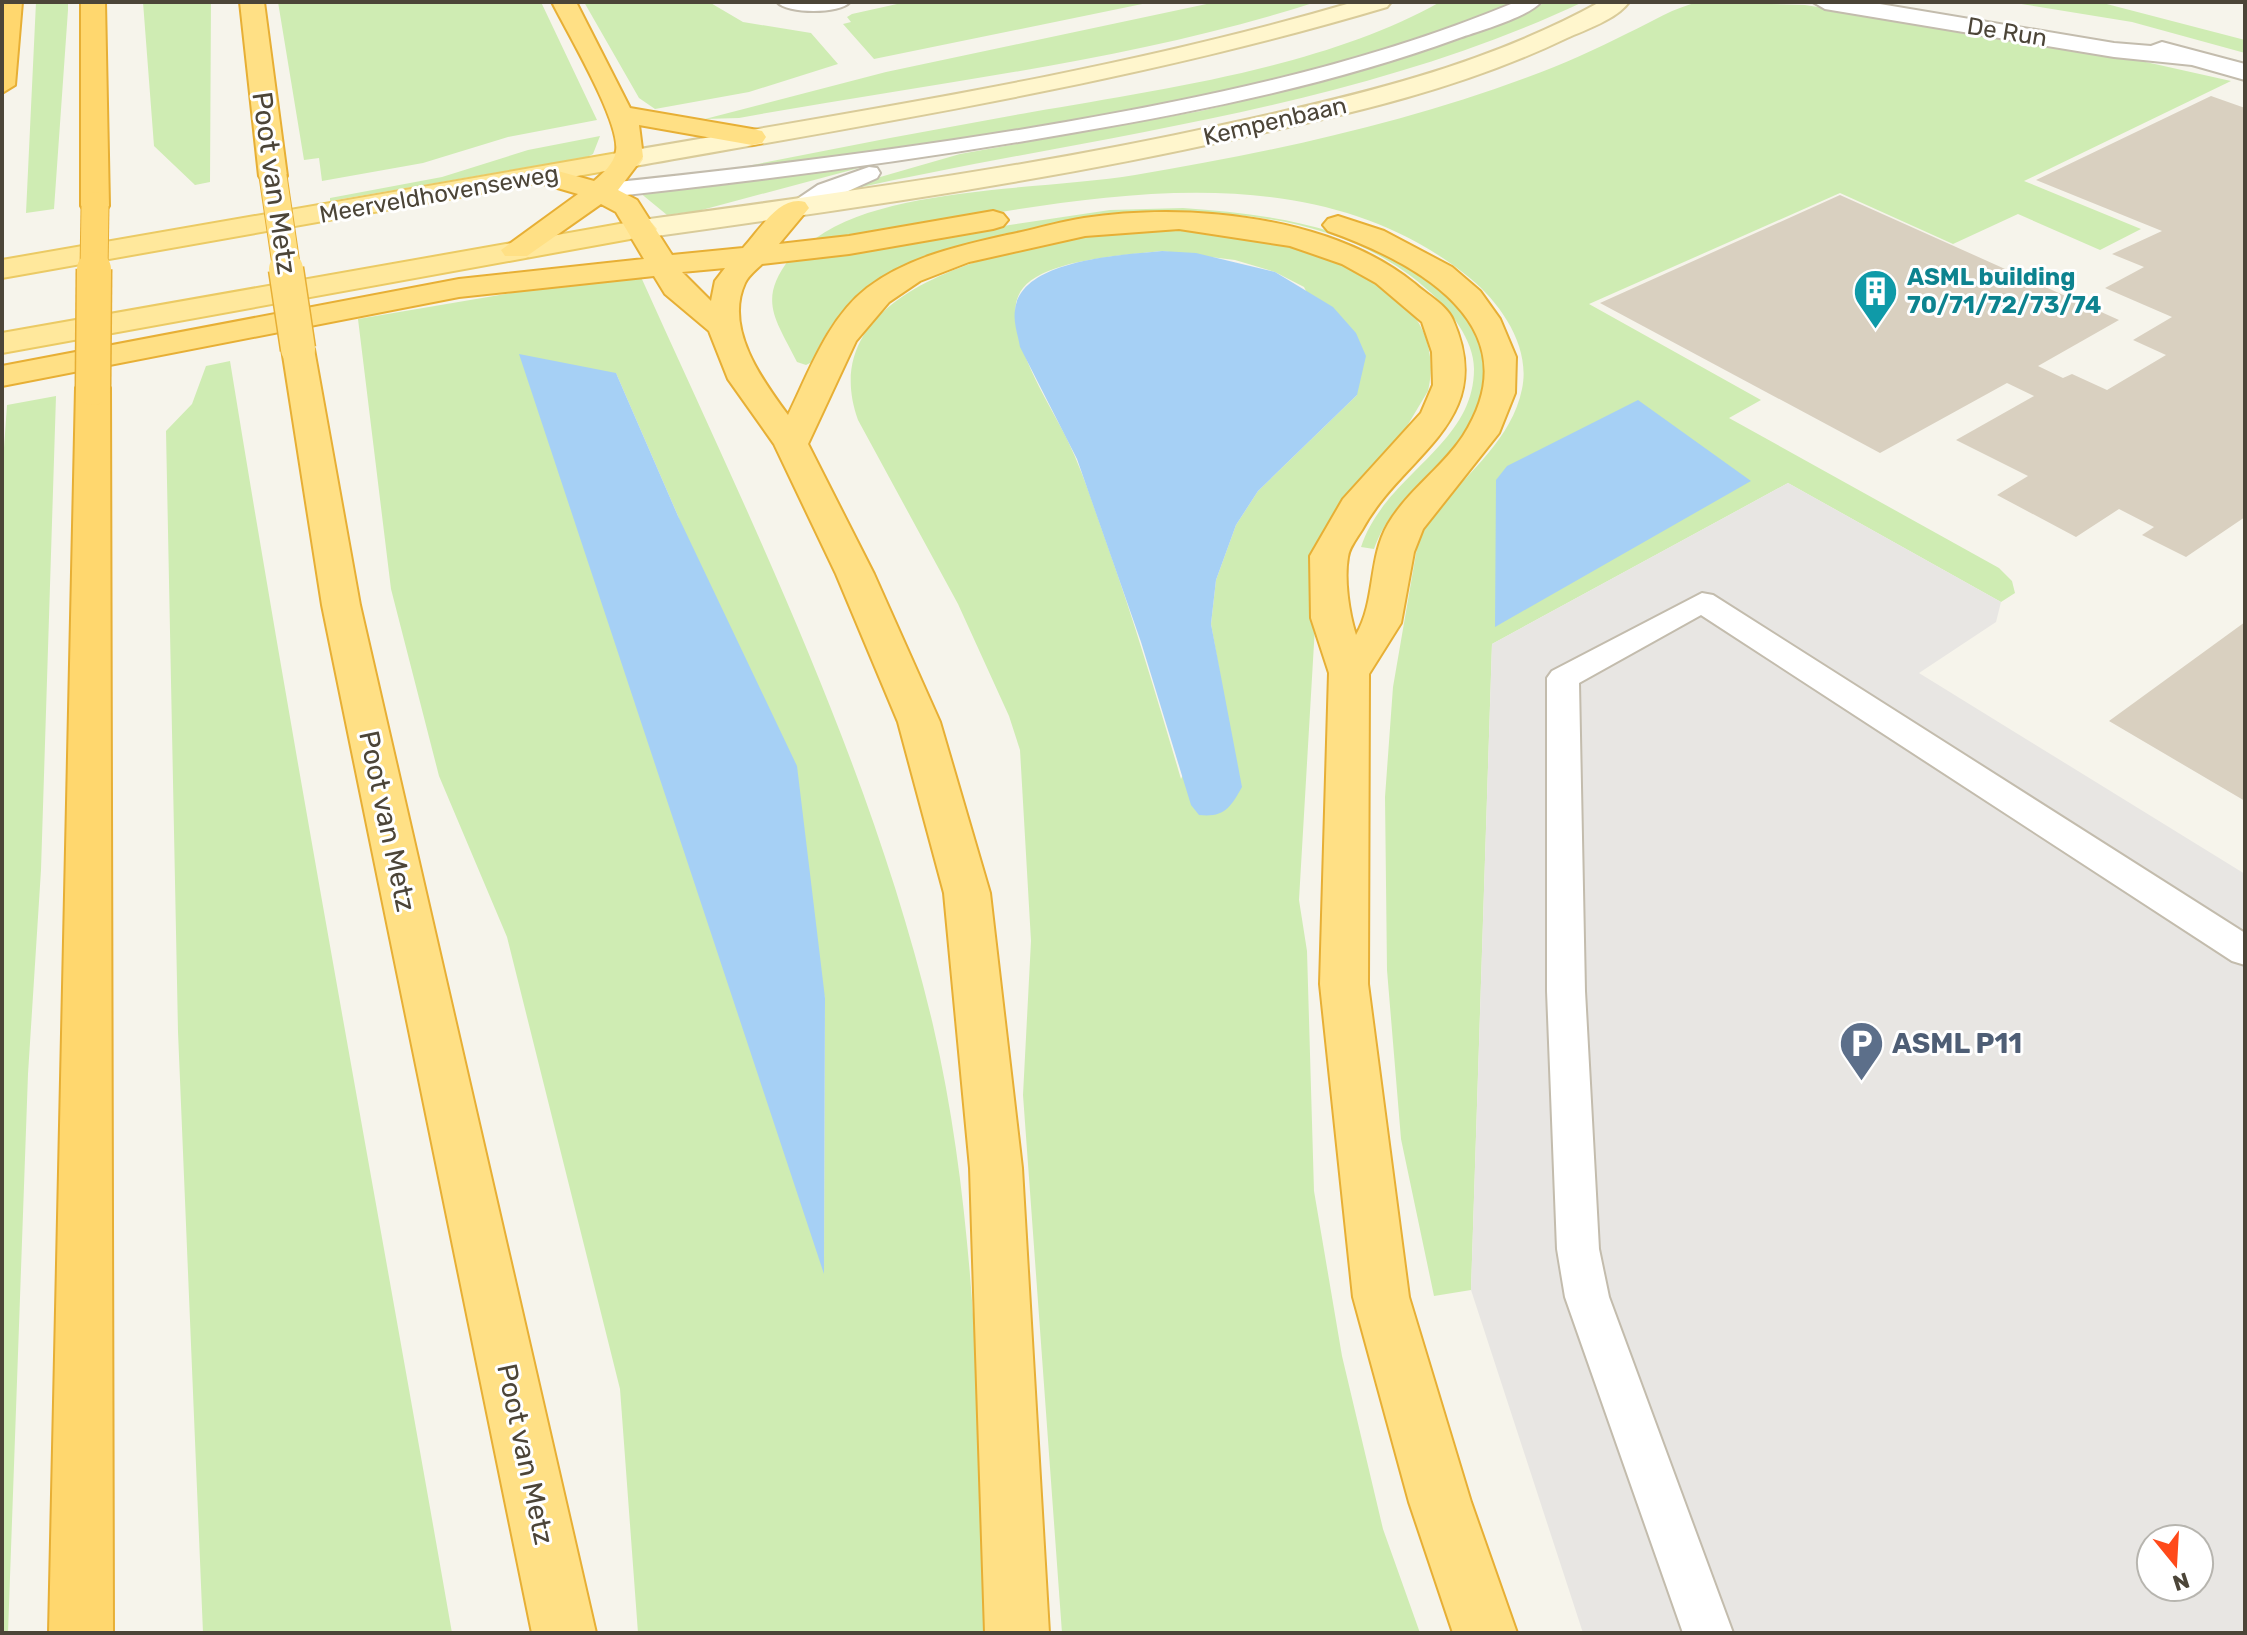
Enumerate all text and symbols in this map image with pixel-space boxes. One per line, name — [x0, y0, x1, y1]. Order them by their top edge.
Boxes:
street label: De Run — [1965, 12, 2049, 52]
street label: Poot van Metz — [245, 90, 304, 277]
street label: Kempenbaan — [1201, 91, 1349, 151]
street label: Meerveldhovenseweg — [317, 159, 561, 229]
place label: ASML building 70/71/72/73/74 — [1907, 263, 2101, 319]
building icon: ASML building 70/71/72/73/74 — [1852, 267, 1900, 330]
street label: Poot van Metz — [352, 728, 423, 915]
parking icon: ASML P11 — [1837, 1019, 1885, 1082]
place label: ASML P11 — [1892, 1027, 2022, 1060]
street label: Poot van Metz — [490, 1361, 561, 1548]
north arrow — [2135, 1523, 2215, 1603]
text: N — [2169, 1566, 2193, 1597]

